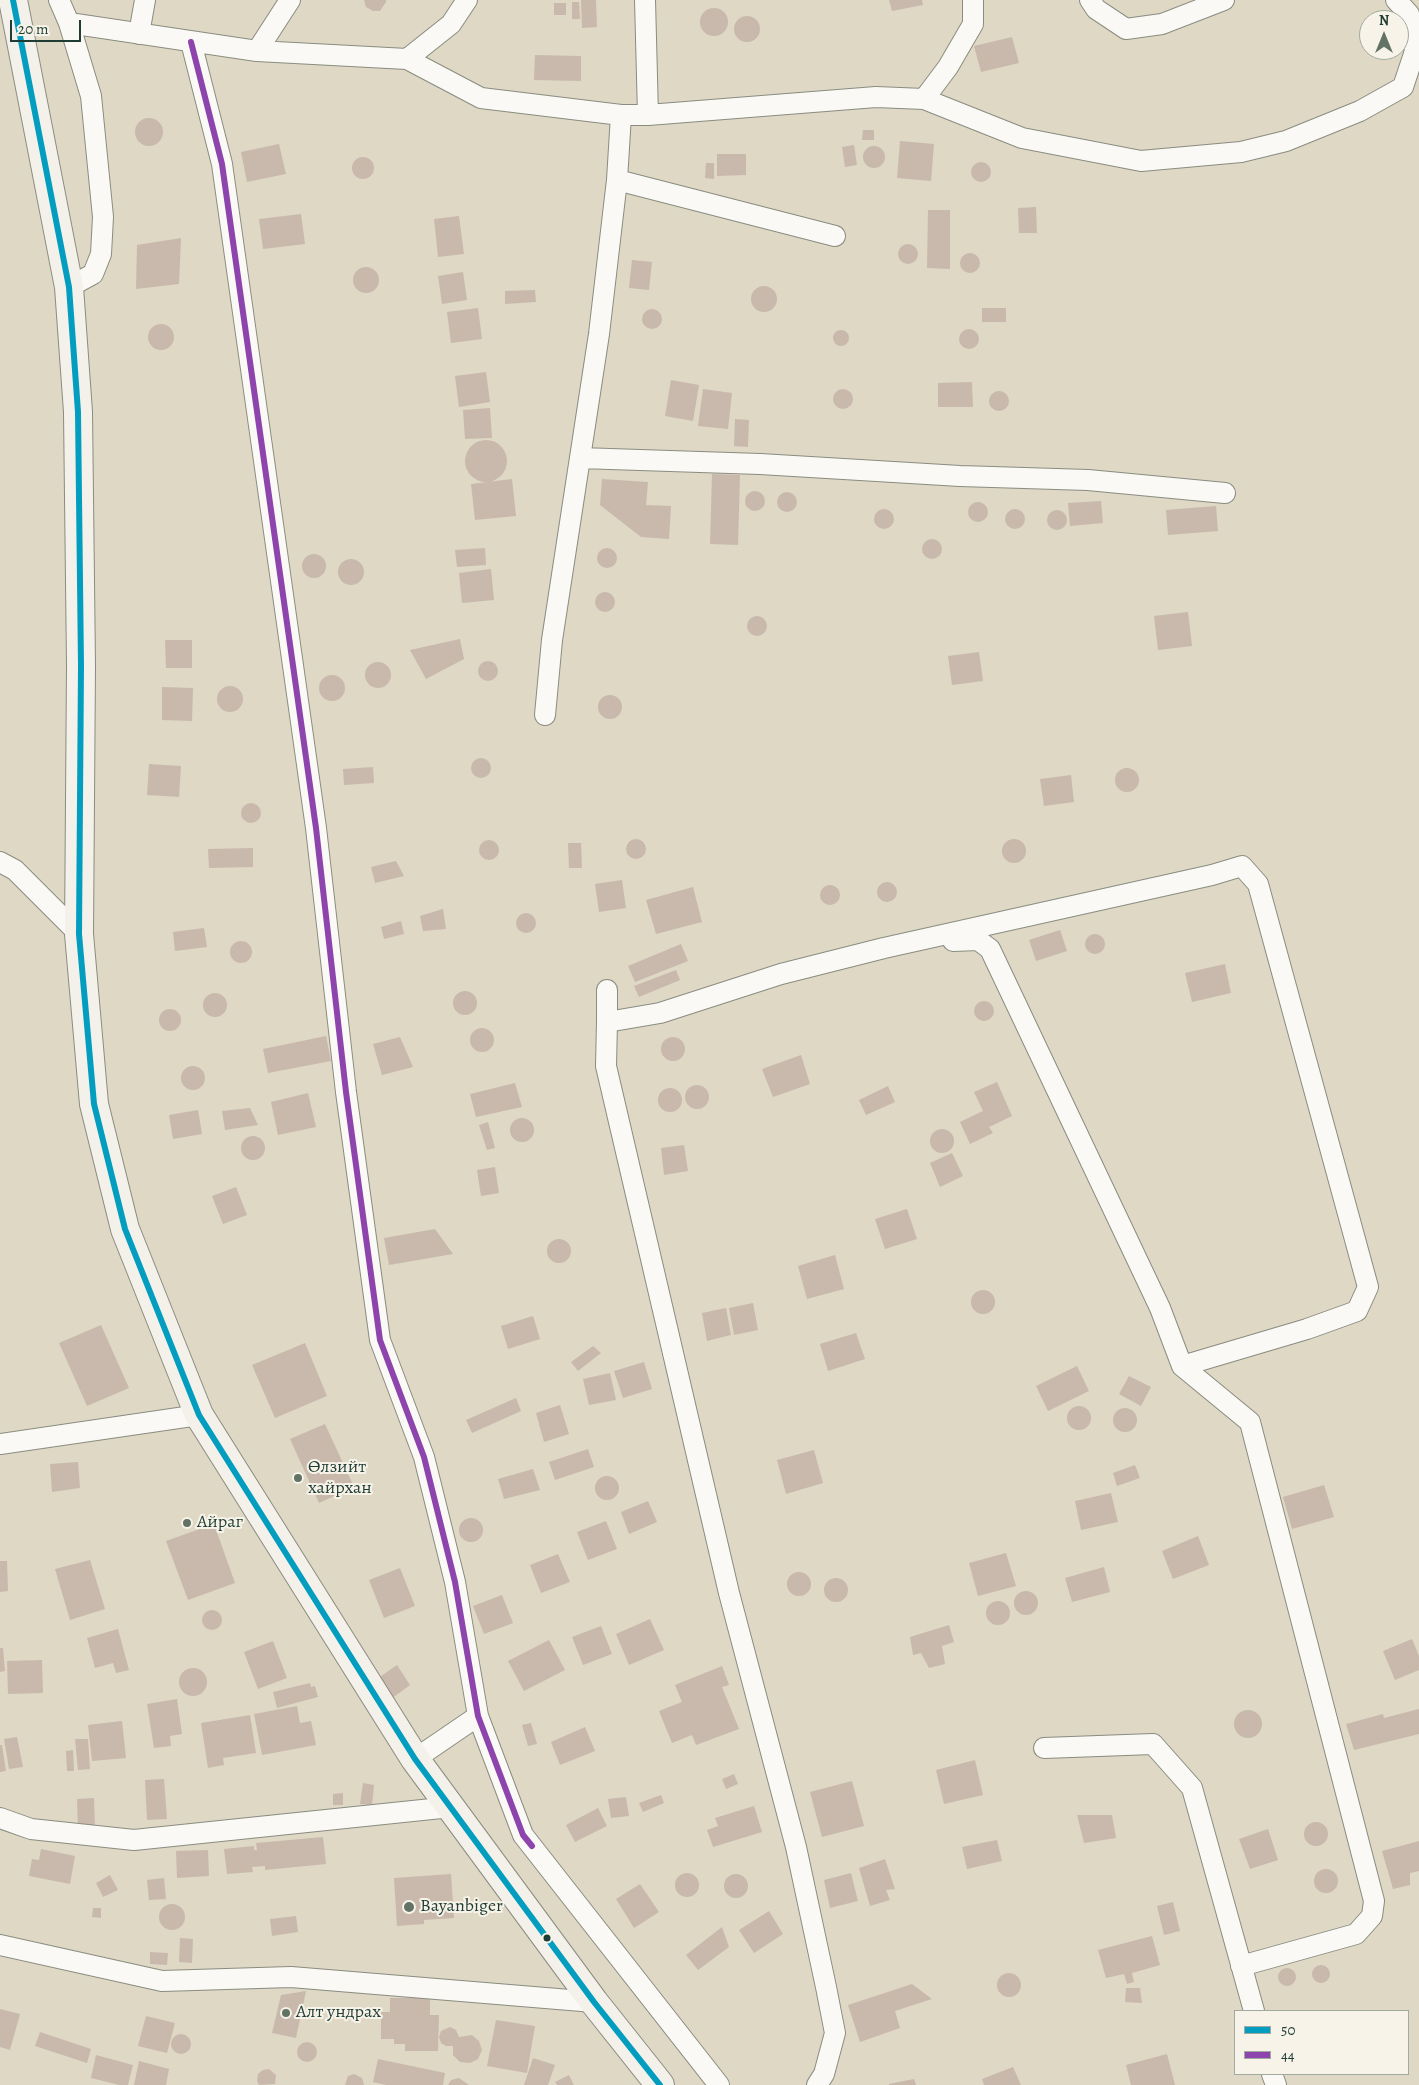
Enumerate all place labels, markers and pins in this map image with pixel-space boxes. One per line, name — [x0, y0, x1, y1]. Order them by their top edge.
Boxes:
place label: Өлзийт хайрхан — [308, 1457, 372, 1500]
marker: Өлзийт хайрхан — [292, 1472, 304, 1484]
place label: Айраг — [197, 1512, 243, 1534]
marker: Айраг — [181, 1517, 193, 1529]
place label: Bayanbiger — [420, 1896, 503, 1918]
marker: Bayanbiger — [402, 1900, 416, 1914]
unlabelled marker — [542, 1933, 552, 1943]
place label: Алт ундрах — [296, 2002, 381, 2024]
marker: Алт ундрах — [280, 2007, 292, 2019]

